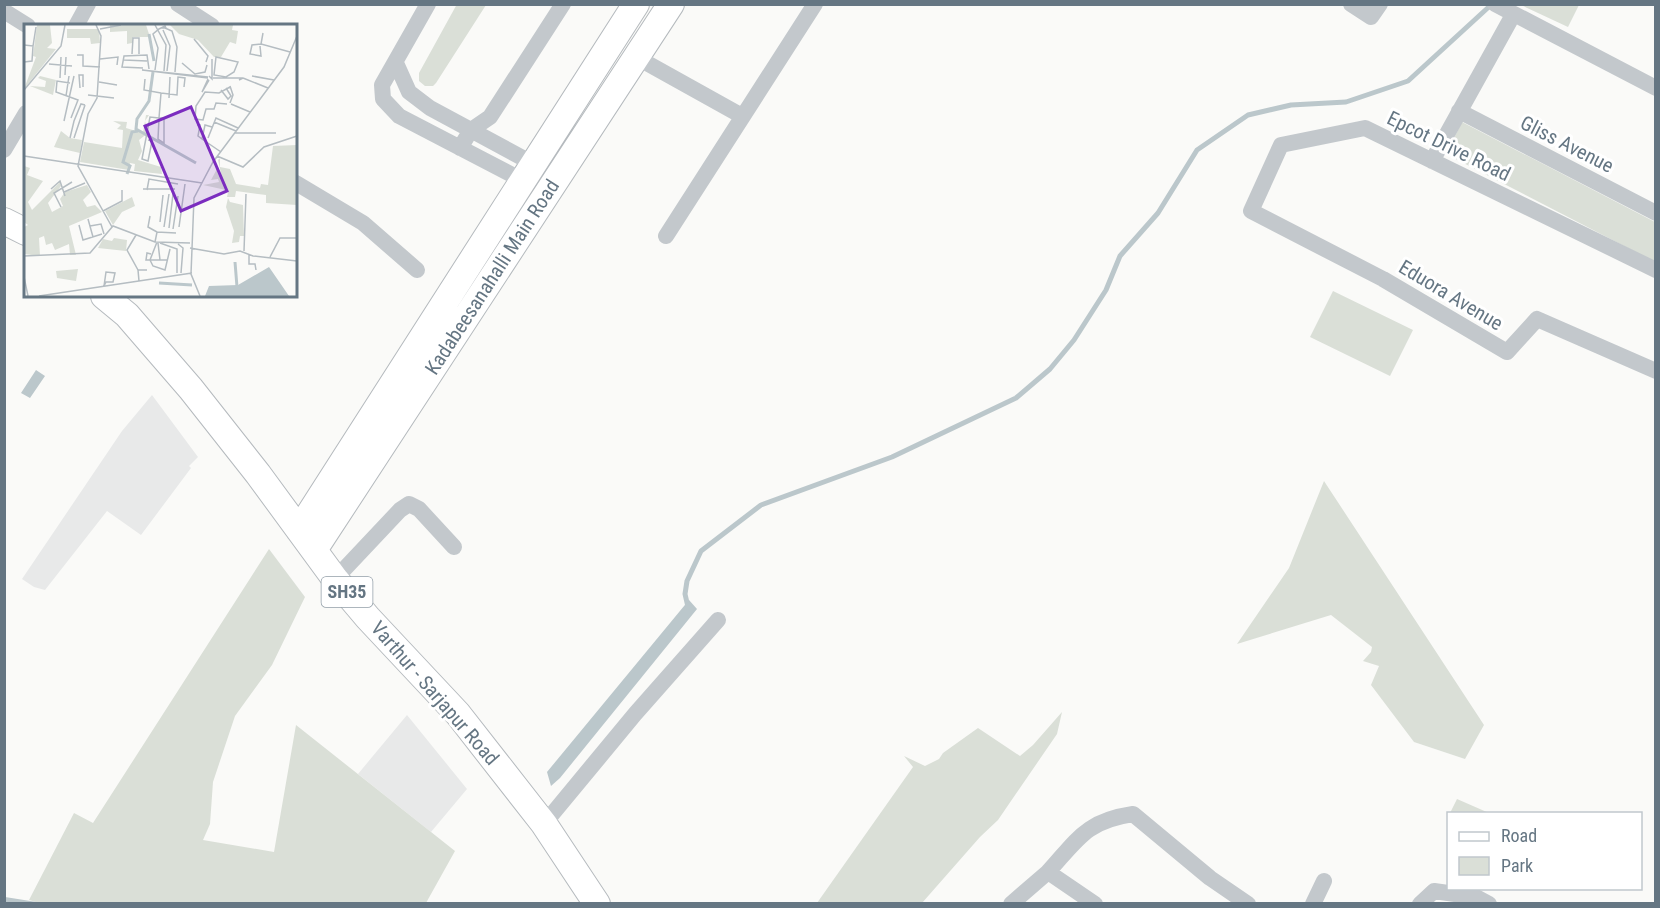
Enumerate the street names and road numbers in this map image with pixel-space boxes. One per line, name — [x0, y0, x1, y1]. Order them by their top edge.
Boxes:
street label: Epcot Drive Road — [1383, 106, 1515, 186]
street label: Gliss Avenue — [1516, 110, 1618, 178]
street label: Kadabeesanahalli Main Road — [420, 175, 564, 379]
street label: Eduora Avenue — [1395, 255, 1507, 335]
road number: SH35 — [322, 577, 372, 607]
street label: Varthur - Sarjapur Road — [366, 616, 504, 770]

